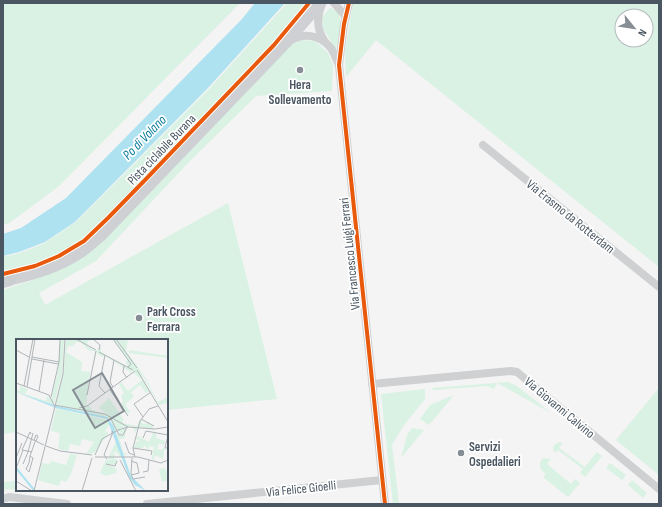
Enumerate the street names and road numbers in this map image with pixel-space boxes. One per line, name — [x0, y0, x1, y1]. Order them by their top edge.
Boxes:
street label: Pista ciclabile Burana — [124, 111, 199, 188]
street label: Via Erasmo da Rotterdam — [523, 176, 618, 257]
street label: Via Francesco Luigi Ferrari — [336, 197, 364, 311]
street label: Via Giovanni Calvino — [521, 374, 598, 442]
street label: Via Felice Gioelli — [265, 477, 337, 501]

